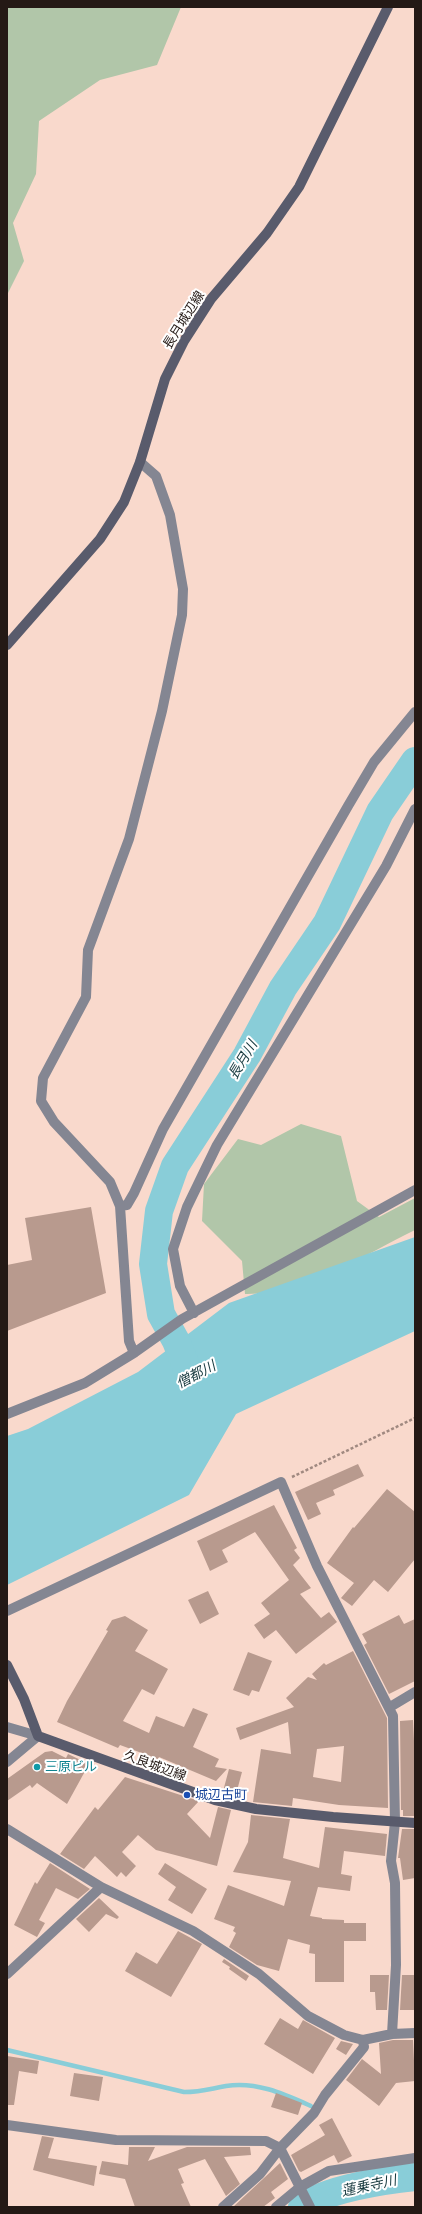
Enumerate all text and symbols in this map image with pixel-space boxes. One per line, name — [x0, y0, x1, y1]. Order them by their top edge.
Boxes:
street label: 長月城辺線 — [160, 288, 208, 352]
water label: 長月川 — [225, 1038, 261, 1082]
water label: 僧都川 — [174, 1358, 218, 1392]
street label: 久良城辺線 — [122, 1748, 188, 1784]
place label: 三原ビル — [45, 1759, 97, 1775]
marker: 三原ビル — [32, 1762, 42, 1772]
place label: 城辺古町 — [195, 1787, 247, 1803]
marker: 城辺古町 — [182, 1790, 192, 1800]
water label: 蓮乗寺川 — [340, 2172, 398, 2200]

